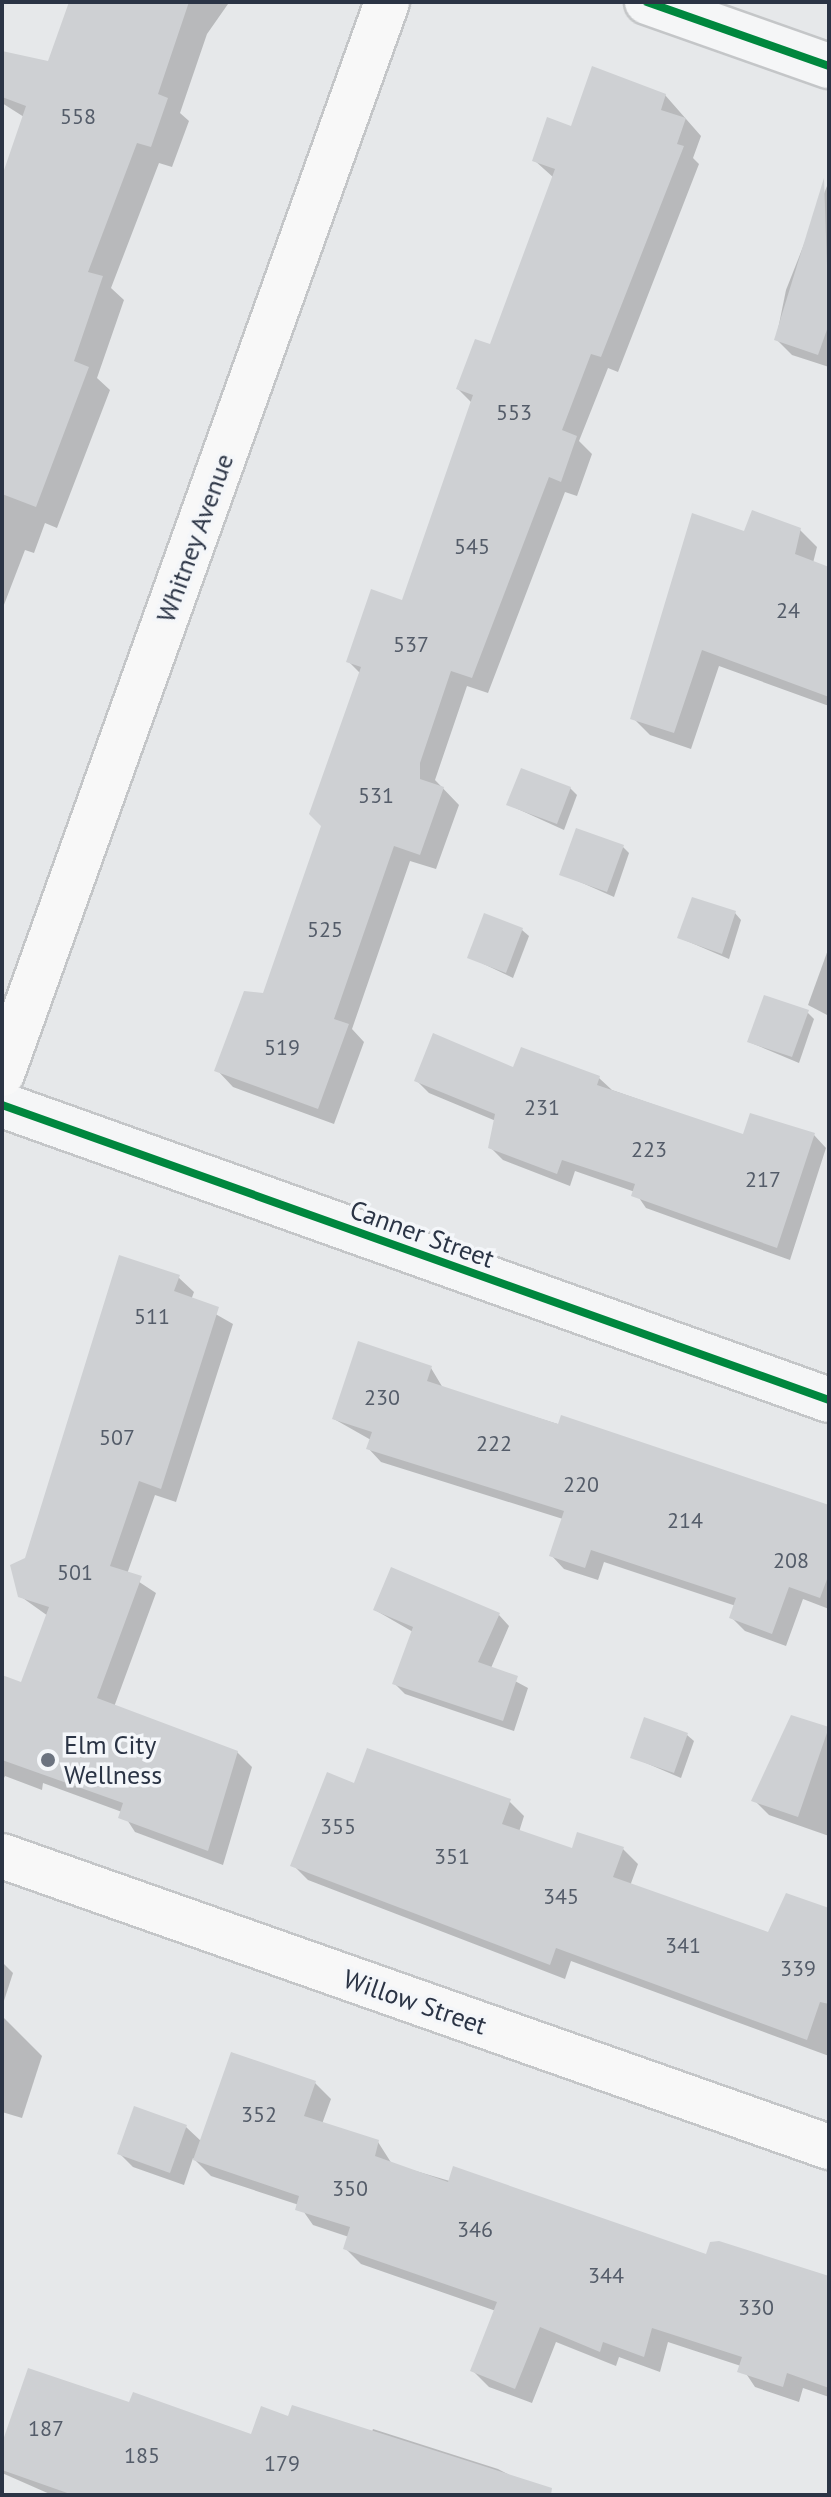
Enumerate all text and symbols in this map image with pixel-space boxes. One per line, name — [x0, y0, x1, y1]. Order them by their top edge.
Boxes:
house number: 558 — [60, 104, 96, 130]
house number: 553 — [496, 400, 532, 426]
street label: Whitney Avenue — [150, 449, 240, 627]
house number: 545 — [454, 534, 490, 560]
house number: 24 — [776, 598, 800, 624]
house number: 537 — [393, 632, 429, 658]
house number: 531 — [358, 783, 394, 809]
house number: 525 — [307, 917, 343, 943]
house number: 519 — [264, 1035, 300, 1061]
house number: 231 — [524, 1095, 560, 1121]
house number: 223 — [631, 1137, 667, 1163]
house number: 217 — [745, 1167, 781, 1193]
street label: Canner Street — [346, 1193, 498, 1275]
house number: 511 — [134, 1304, 170, 1330]
house number: 230 — [364, 1385, 400, 1411]
house number: 507 — [99, 1425, 135, 1451]
house number: 222 — [476, 1431, 512, 1457]
house number: 220 — [563, 1472, 599, 1498]
house number: 214 — [667, 1508, 703, 1534]
house number: 208 — [773, 1548, 809, 1574]
house number: 501 — [57, 1560, 93, 1586]
place label: Elm City Wellness — [64, 1729, 162, 1790]
marker: Elm City Wellness — [39, 1751, 57, 1769]
house number: 355 — [320, 1814, 356, 1840]
house number: 351 — [434, 1844, 470, 1870]
house number: 345 — [543, 1884, 579, 1910]
house number: 341 — [665, 1933, 701, 1959]
house number: 339 — [780, 1956, 816, 1982]
street label: Willow Street — [339, 1963, 491, 2041]
house number: 352 — [241, 2102, 277, 2128]
house number: 350 — [332, 2176, 368, 2202]
house number: 346 — [457, 2217, 493, 2243]
house number: 344 — [588, 2263, 624, 2289]
house number: 330 — [738, 2295, 774, 2321]
house number: 187 — [28, 2416, 64, 2442]
house number: 185 — [124, 2443, 160, 2469]
house number: 179 — [264, 2451, 300, 2477]

